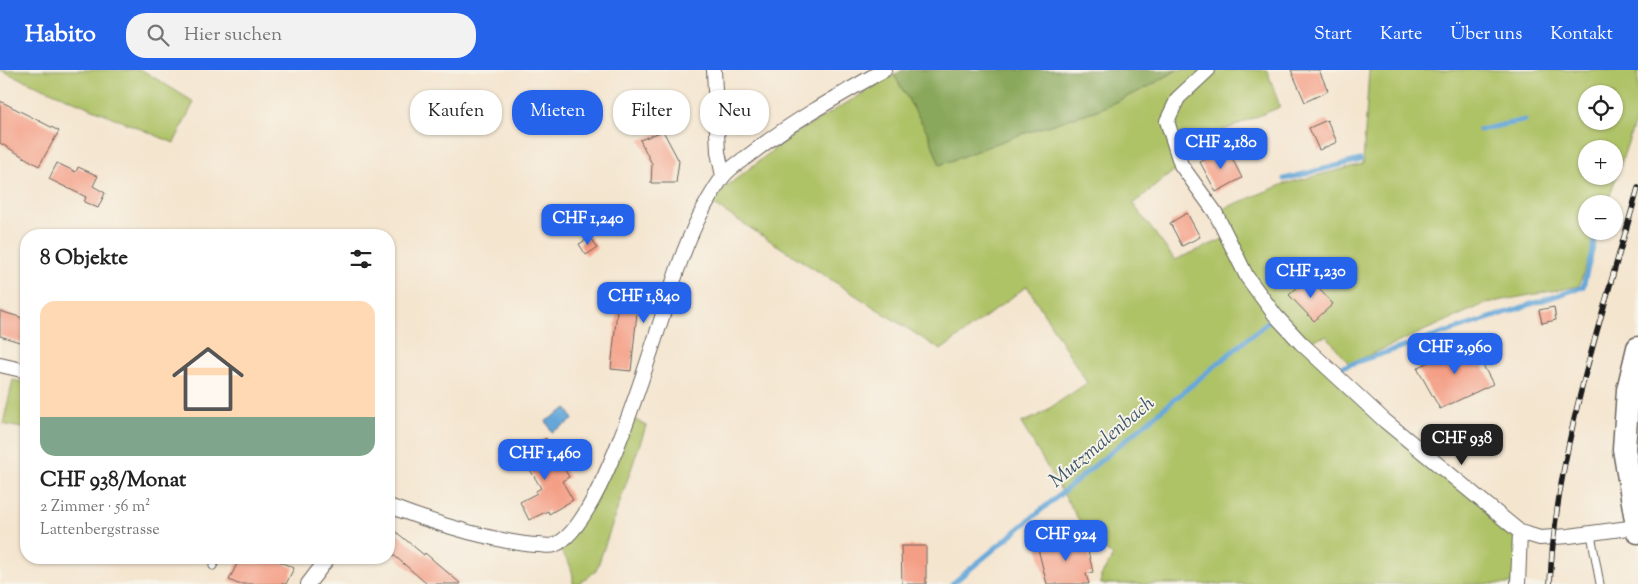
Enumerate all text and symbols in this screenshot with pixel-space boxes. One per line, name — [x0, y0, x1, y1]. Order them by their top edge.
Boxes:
search box — [126, 13, 476, 58]
text: Habito — [25, 18, 96, 52]
icon: search — [144, 21, 172, 49]
text: Hier suchen — [184, 22, 282, 49]
text: Start — [1314, 22, 1352, 48]
text: Karte — [1380, 22, 1422, 48]
text: Über uns — [1450, 22, 1522, 48]
text: Kontakt — [1550, 22, 1613, 48]
map controls — [1578, 85, 1623, 240]
button: locate — [1578, 85, 1623, 130]
chip: Kaufen — [410, 90, 502, 135]
chip: Mieten — [512, 90, 603, 135]
chip: Filter — [613, 90, 690, 135]
chip: Neu — [700, 90, 769, 135]
pin: CHF 2,180 — [1164, 128, 1278, 170]
text: CHF 2,180 — [1185, 132, 1257, 155]
button: + — [1578, 140, 1623, 185]
button: − — [1578, 195, 1623, 240]
pin: CHF 1,240 — [531, 204, 645, 246]
text: CHF 1,240 — [552, 208, 624, 231]
text: 8 Objekte — [40, 244, 128, 274]
icon: filters — [347, 245, 375, 273]
pin: CHF 1,230 — [1254, 256, 1368, 299]
text: CHF 1,230 — [1276, 261, 1346, 284]
pin: CHF 1,840 — [587, 282, 701, 324]
text: CHF 1,840 — [608, 286, 680, 309]
pin: CHF 2,960 — [1398, 332, 1512, 375]
icon: home — [163, 334, 253, 424]
text: CHF 2,960 — [1418, 337, 1492, 360]
water label: Mutzmalenbach — [1044, 390, 1162, 496]
pin: CHF 938 — [1416, 424, 1508, 466]
text: CHF 938 — [1432, 428, 1492, 451]
pin: CHF 1,460 — [488, 438, 602, 481]
text: CHF 1,460 — [509, 443, 581, 466]
text: CHF 938/Monat — [40, 466, 186, 496]
text: 2 Zimmer · 56 m² — [40, 496, 151, 519]
text: Lattenbergstrasse — [40, 519, 160, 542]
pin: CHF 924 — [1020, 520, 1112, 562]
text: CHF 924 — [1035, 524, 1097, 547]

